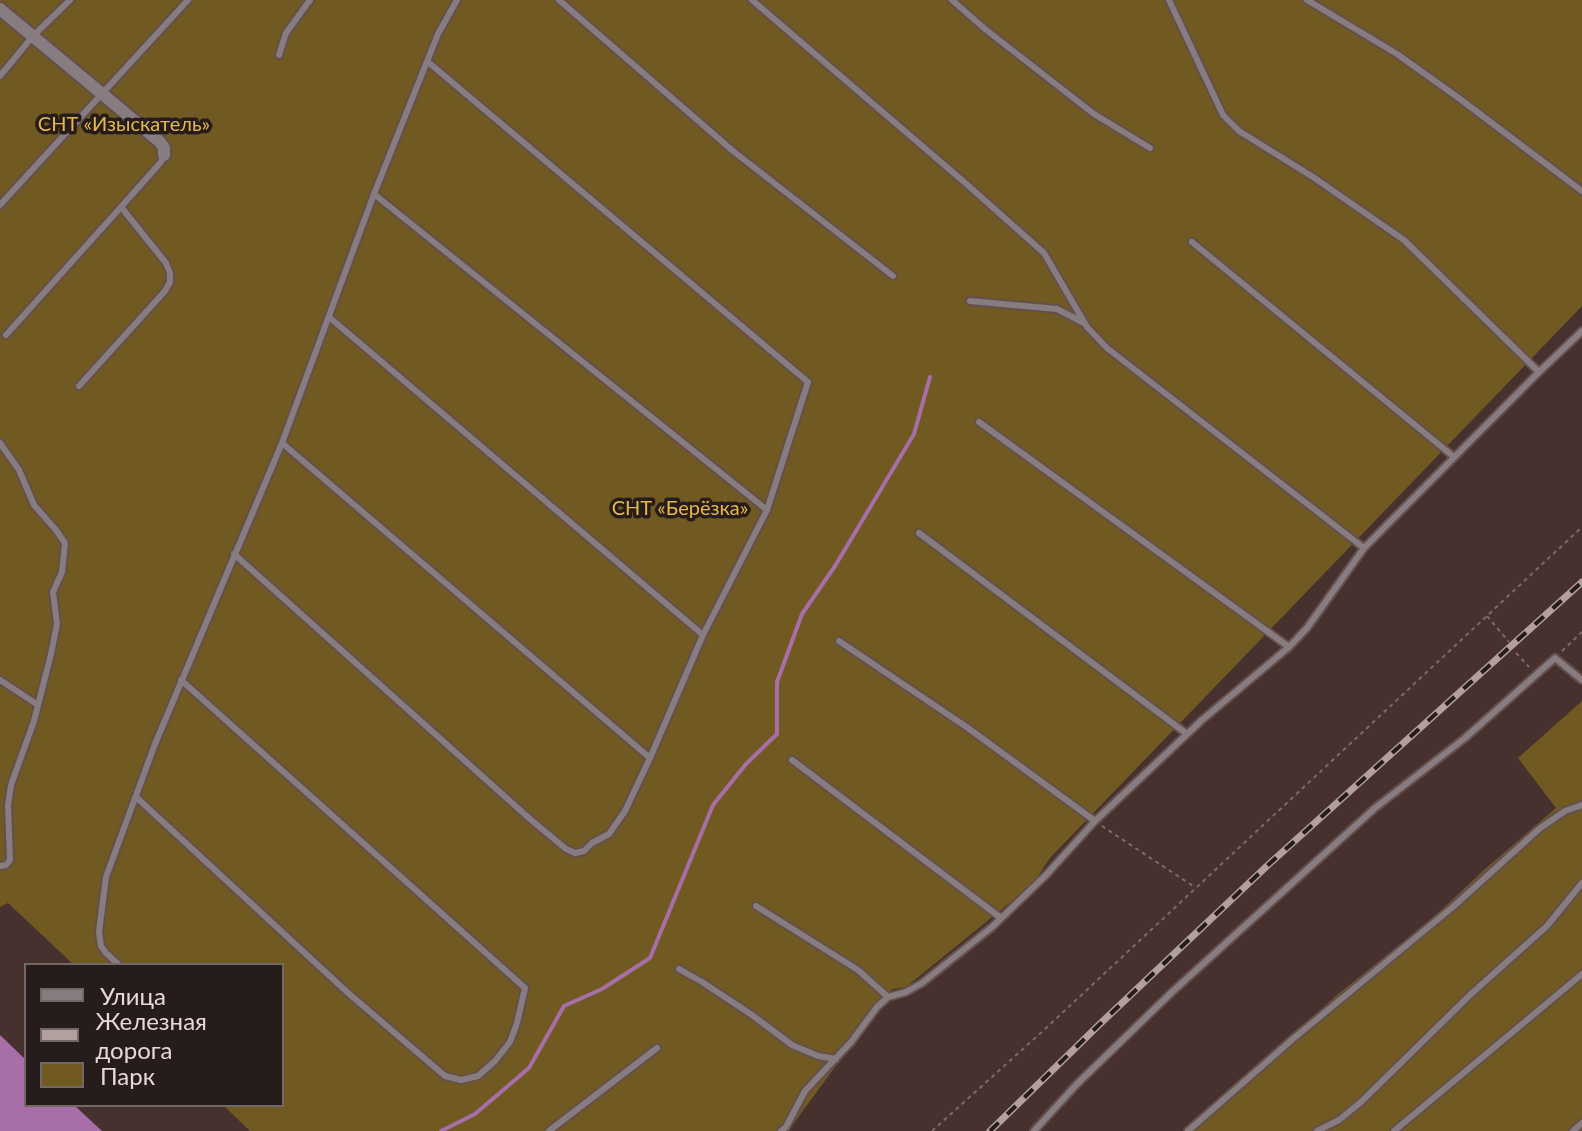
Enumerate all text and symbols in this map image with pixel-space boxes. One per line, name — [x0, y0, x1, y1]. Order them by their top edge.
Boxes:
park label: СНТ «Изыскатель» — [38, 113, 210, 137]
park label: СНТ «Берёзка» — [612, 497, 748, 521]
legend — [24, 963, 284, 1107]
text: Улица — [100, 981, 166, 1010]
text: Железная дорога — [95, 1006, 207, 1064]
text: Парк — [100, 1061, 155, 1090]

